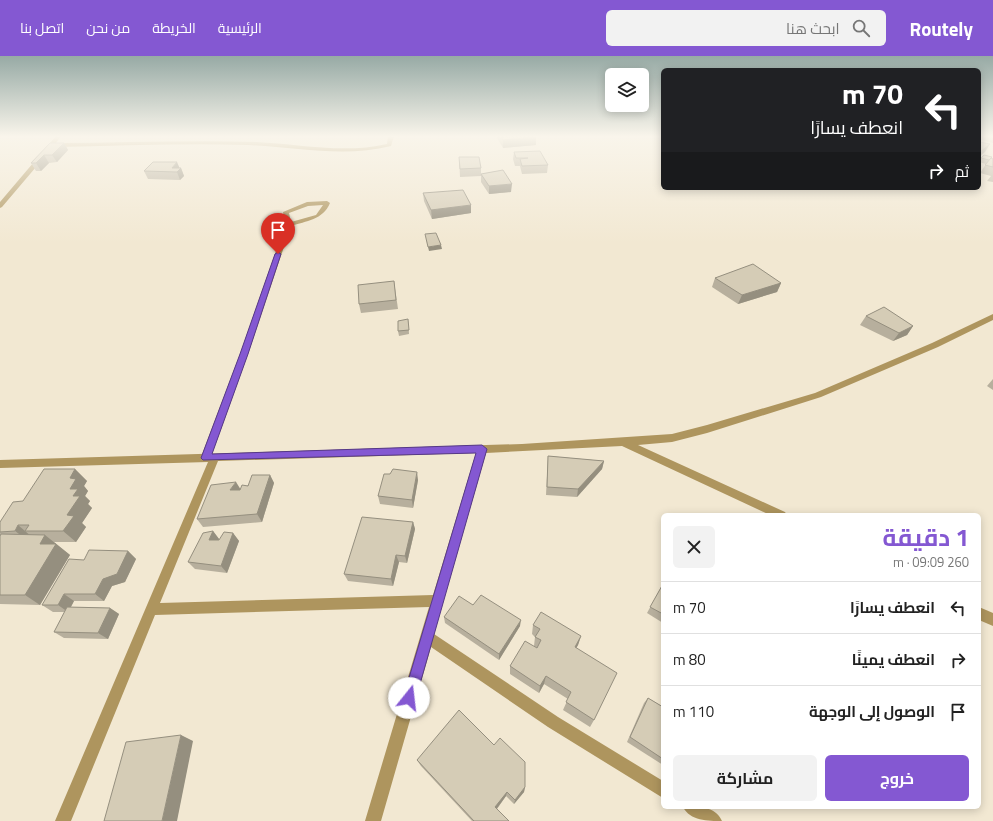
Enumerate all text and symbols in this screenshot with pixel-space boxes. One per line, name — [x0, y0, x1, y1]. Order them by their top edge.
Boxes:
search box — [606, 10, 886, 46]
text: Routely — [910, 14, 973, 43]
text: اتصل بنا — [20, 17, 64, 38]
text: من نحن — [86, 17, 130, 38]
text: الخريطة — [152, 17, 196, 38]
text: الرئيسية — [218, 17, 262, 38]
text: ابحث هنا — [786, 17, 840, 40]
icon: search — [850, 17, 872, 39]
map controls — [605, 68, 649, 112]
button: layers — [605, 68, 649, 112]
text: 70 m — [842, 72, 903, 115]
icon: left — [917, 84, 969, 136]
text: انعطف يسارًا — [810, 114, 903, 141]
icon: right — [925, 160, 947, 182]
text: ثم — [955, 160, 969, 183]
pin — [261, 213, 295, 254]
icon: arrive — [267, 219, 289, 241]
text: 1 دقيقة — [882, 519, 969, 555]
button: close — [673, 526, 715, 568]
text: 260 m · 09:09 — [893, 552, 969, 572]
text: 70 m — [673, 596, 706, 619]
text: انعطف يسارًا — [850, 596, 935, 619]
icon: left — [947, 597, 969, 619]
text: 80 m — [673, 648, 706, 671]
text: انعطف يمينًا — [852, 648, 935, 671]
icon: right — [947, 649, 969, 671]
position arrow — [388, 677, 430, 719]
text: 110 m — [673, 700, 714, 723]
text: الوصول إلى الوجهة — [809, 700, 935, 723]
icon: arrive — [947, 701, 969, 723]
button: مشاركة — [673, 755, 817, 801]
button: خروج — [825, 755, 969, 801]

